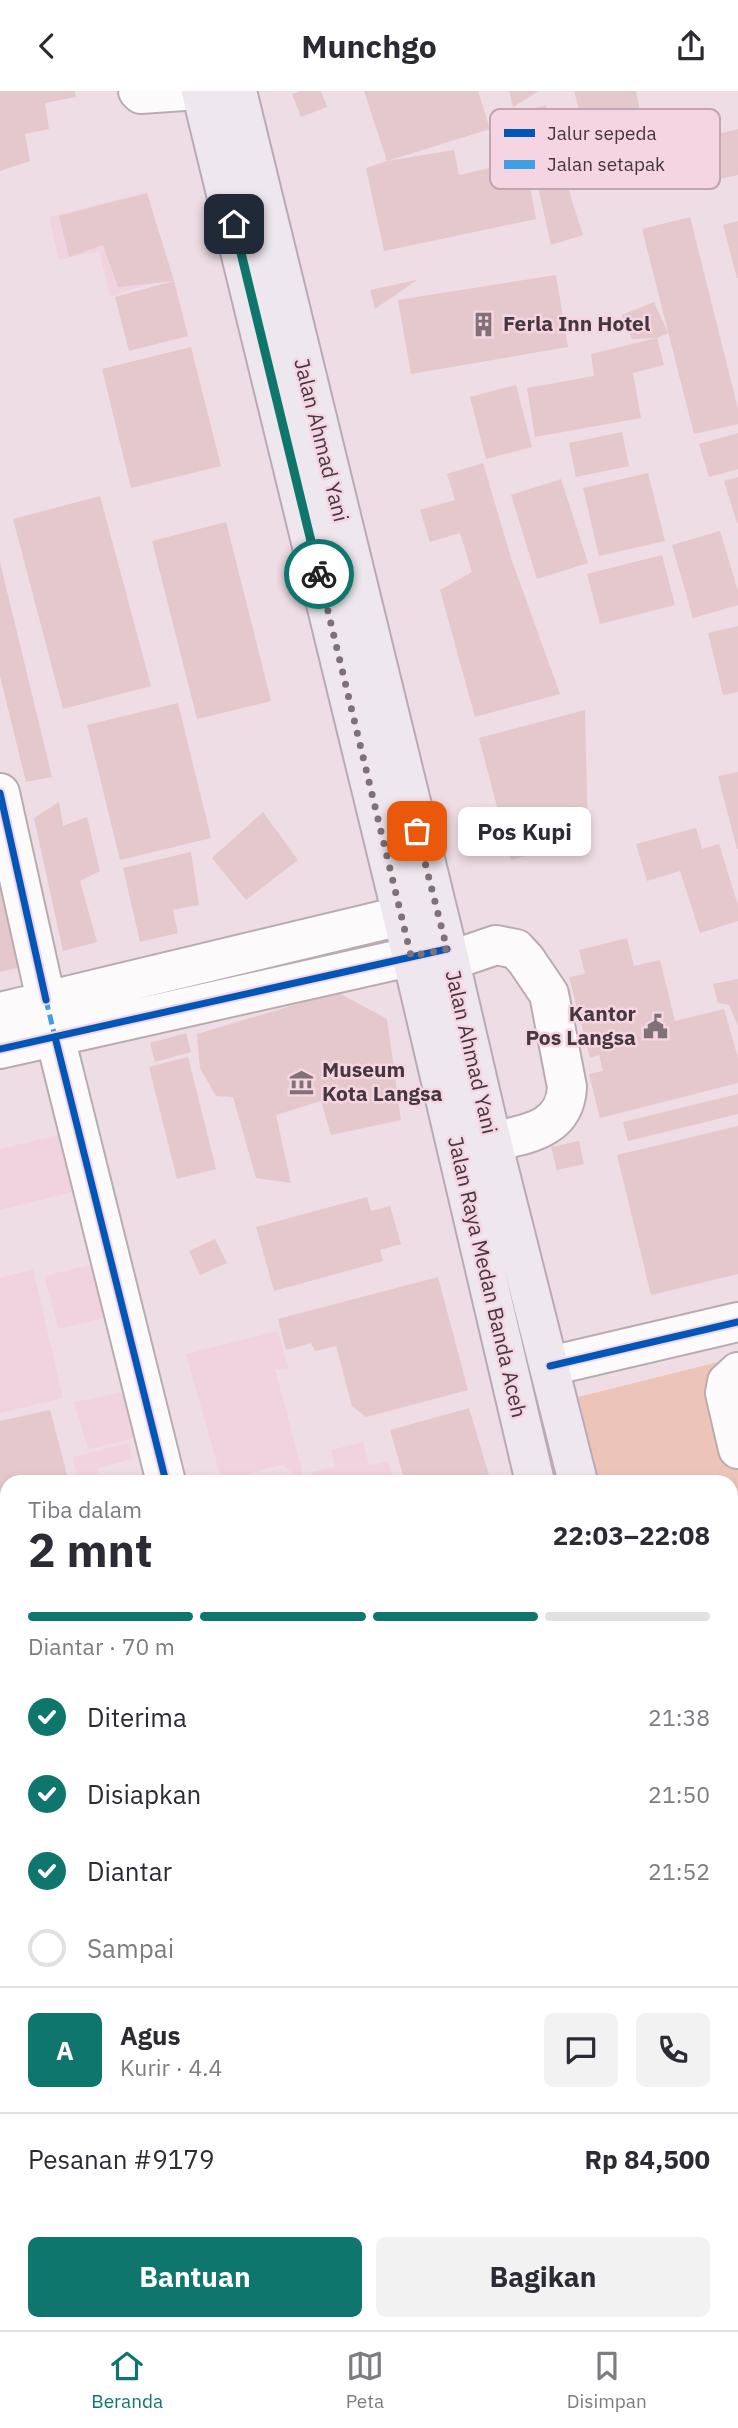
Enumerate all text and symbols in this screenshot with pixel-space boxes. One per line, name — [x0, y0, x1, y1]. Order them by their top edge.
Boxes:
text: Munchgo — [301, 25, 437, 67]
icon: back — [28, 27, 66, 65]
icon: share — [672, 27, 710, 65]
legend — [490, 109, 720, 189]
text: Jalur sepeda — [547, 121, 657, 145]
text: Jalan setapak — [547, 152, 665, 176]
pin — [204, 194, 264, 254]
icon: home — [215, 205, 253, 243]
place label: Ferla Inn Hotel — [503, 309, 650, 337]
building icon: Ferla Inn Hotel — [469, 310, 497, 338]
street label: Jalan Ahmad Yani — [288, 355, 356, 524]
courier — [284, 539, 354, 609]
icon: bike — [300, 555, 338, 593]
pin — [387, 801, 447, 861]
callout: Pos Kupi — [459, 807, 592, 855]
icon: bag — [398, 812, 436, 850]
text: Pos Kupi — [477, 816, 572, 846]
street label: Jalan Ahmad Yani — [439, 967, 504, 1137]
place label: Kantor Pos Langsa — [525, 999, 637, 1051]
public building icon: Kantor Pos Langsa — [642, 1012, 670, 1040]
place label: Museum Kota Langsa — [322, 1055, 443, 1107]
museum icon: Museum Kota Langsa — [288, 1068, 316, 1096]
street label: Jalan Raya Medan Banda Aceh — [442, 1133, 534, 1420]
text: Tiba dalam — [28, 1494, 142, 1524]
text: 22:03–22:08 — [553, 1518, 710, 1552]
text: 2 mnt — [28, 1520, 153, 1580]
text: Diantar · 70 m — [28, 1631, 175, 1661]
icon: check — [28, 1698, 66, 1736]
text: Diterima — [87, 1700, 187, 1734]
text: 21:38 — [648, 1702, 710, 1732]
icon: check — [28, 1775, 66, 1813]
text: Disiapkan — [87, 1777, 201, 1811]
text: 21:50 — [648, 1779, 710, 1809]
icon: check — [28, 1852, 66, 1890]
text: Diantar — [87, 1854, 172, 1888]
text: 21:52 — [648, 1856, 710, 1886]
text: Sampai — [87, 1931, 174, 1965]
button: chat — [544, 2013, 618, 2087]
button: phone — [636, 2013, 710, 2087]
text: Agus — [120, 2018, 181, 2052]
text: A — [56, 2033, 74, 2067]
text: Kurir · 4.4 — [120, 2052, 222, 2082]
text: Pesanan #9179 — [28, 2142, 215, 2176]
text: Rp 84,500 — [584, 2142, 710, 2176]
button: Bantuan — [28, 2237, 362, 2317]
button: Bagikan — [376, 2237, 710, 2317]
tab: Beranda — [91, 2347, 163, 2413]
tab: Peta — [346, 2347, 384, 2413]
tab: Disimpan — [567, 2347, 647, 2413]

